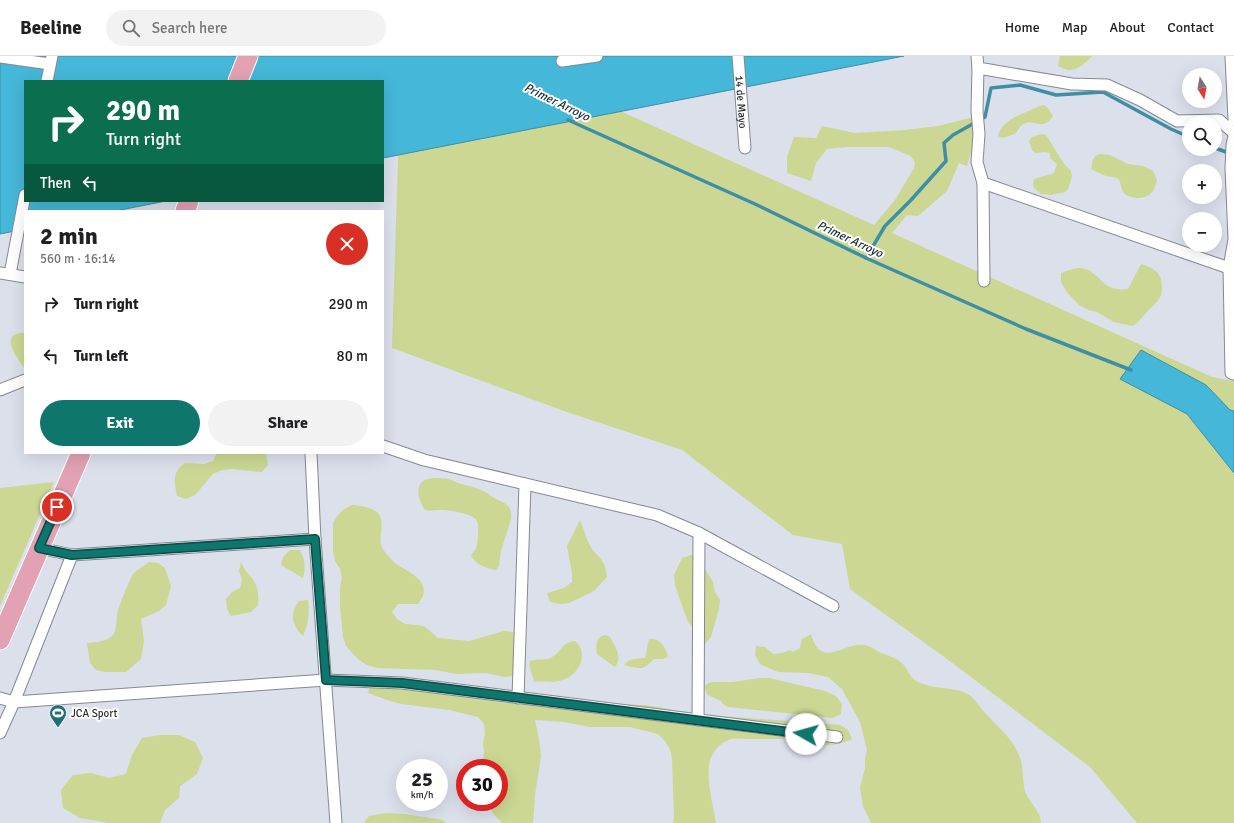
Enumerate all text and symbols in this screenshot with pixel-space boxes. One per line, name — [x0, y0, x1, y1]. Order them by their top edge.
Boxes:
search box — [106, 10, 386, 46]
text: Beeline — [20, 16, 82, 40]
icon: search — [120, 17, 142, 39]
text: Search here — [152, 19, 227, 37]
text: Home — [1005, 19, 1040, 36]
text: Map — [1062, 19, 1087, 36]
text: About — [1109, 19, 1145, 36]
text: Contact — [1167, 19, 1214, 36]
north arrow — [1182, 68, 1222, 108]
map controls — [1182, 68, 1222, 252]
street label: 14 de Mayo — [732, 75, 750, 129]
water label: Primer Arroyo — [522, 80, 593, 125]
text: 290 m — [106, 94, 180, 128]
icon: right — [40, 96, 92, 148]
button: search — [1182, 116, 1222, 156]
text: Turn right — [106, 128, 181, 150]
button: + — [1182, 164, 1222, 204]
icon: left — [79, 172, 101, 194]
text: Then — [40, 174, 71, 192]
button: − — [1182, 212, 1222, 252]
water label: Primer Arroyo — [815, 218, 886, 262]
text: 2 min — [40, 221, 98, 251]
button: close — [326, 223, 368, 265]
text: 560 m · 16:14 — [40, 251, 116, 267]
icon: right — [40, 293, 62, 315]
text: Turn right — [74, 295, 139, 313]
text: 290 m — [328, 295, 368, 313]
icon: left — [40, 345, 62, 367]
text: Turn left — [74, 347, 128, 365]
text: 80 m — [337, 347, 368, 365]
button: Exit — [40, 400, 200, 446]
button: Share — [208, 400, 368, 446]
pin — [40, 490, 74, 524]
icon: arrive — [46, 496, 68, 518]
sports icon: JCA Sport — [48, 703, 68, 728]
place label: JCA Sport — [71, 707, 118, 720]
position arrow — [785, 713, 827, 755]
speed limit sign: 30 — [456, 759, 508, 811]
text: 25 — [411, 767, 433, 792]
text: km/h — [411, 789, 433, 801]

